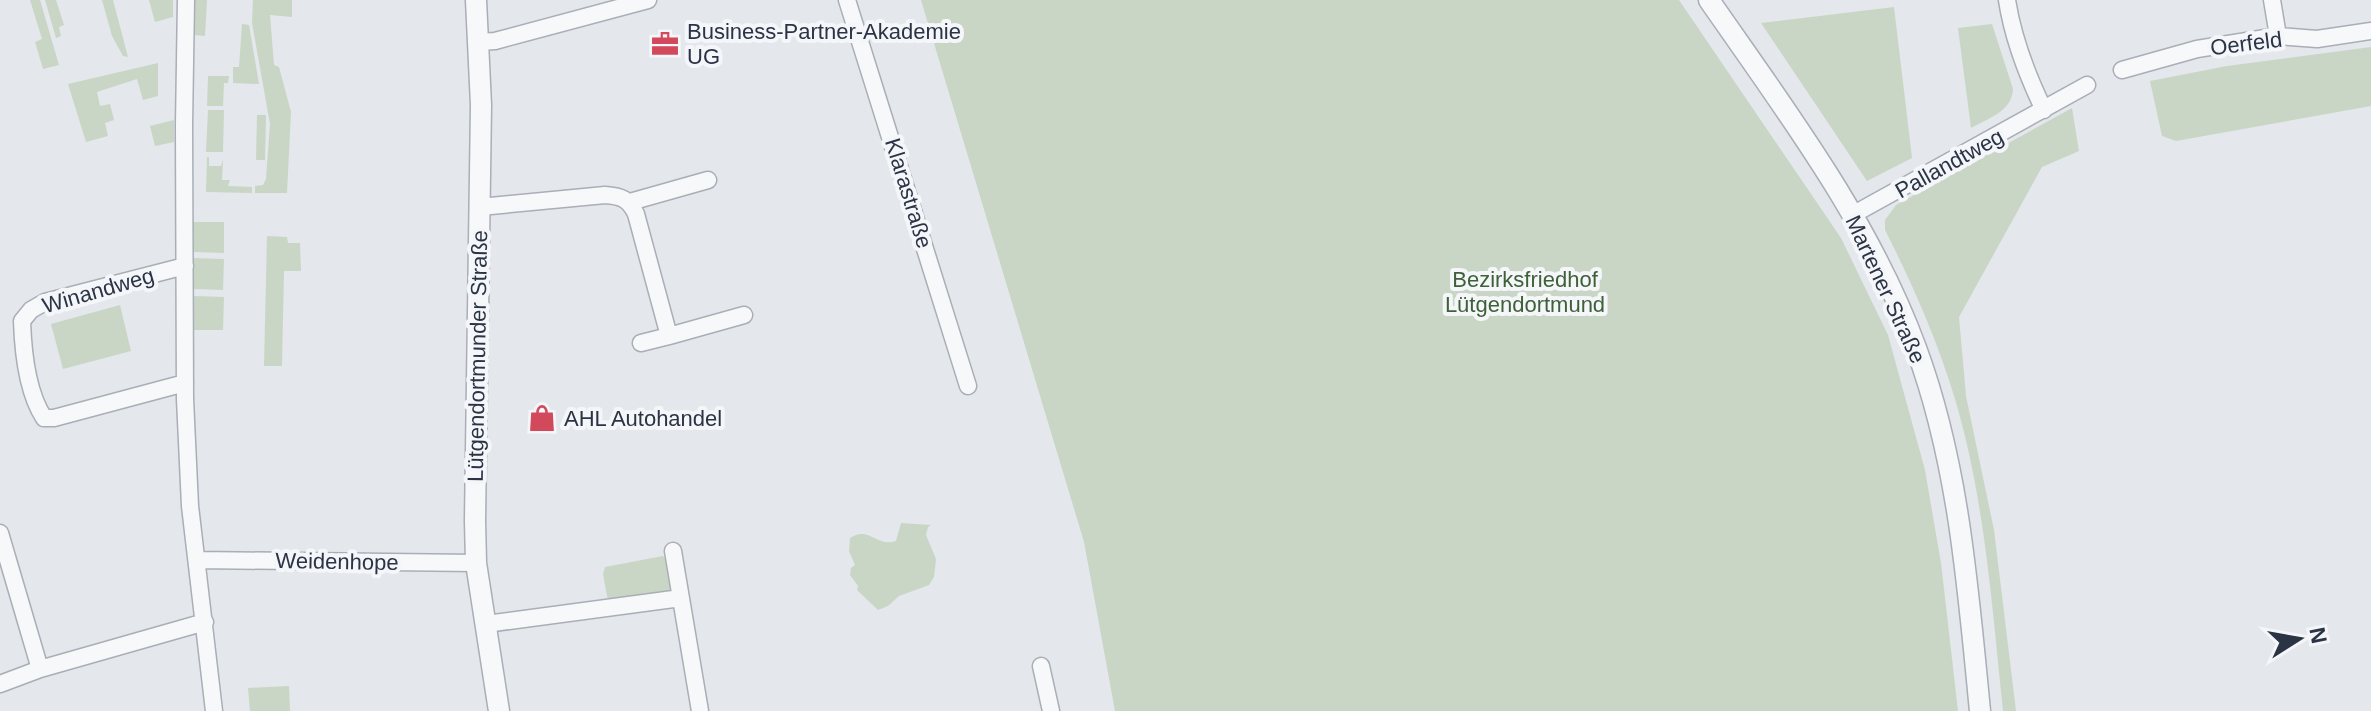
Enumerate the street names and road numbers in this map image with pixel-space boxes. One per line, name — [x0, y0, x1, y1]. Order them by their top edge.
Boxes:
street label: Oerfeld — [2209, 27, 2283, 60]
street label: Pallandtweg — [1891, 123, 2008, 203]
street label: Klarastraße — [880, 135, 937, 251]
street label: Martener Straße — [1840, 211, 1931, 367]
street label: Lütgendortmunder Straße — [463, 230, 492, 482]
street label: Winandweg — [39, 263, 157, 318]
street label: Weidenhope — [275, 548, 399, 575]

